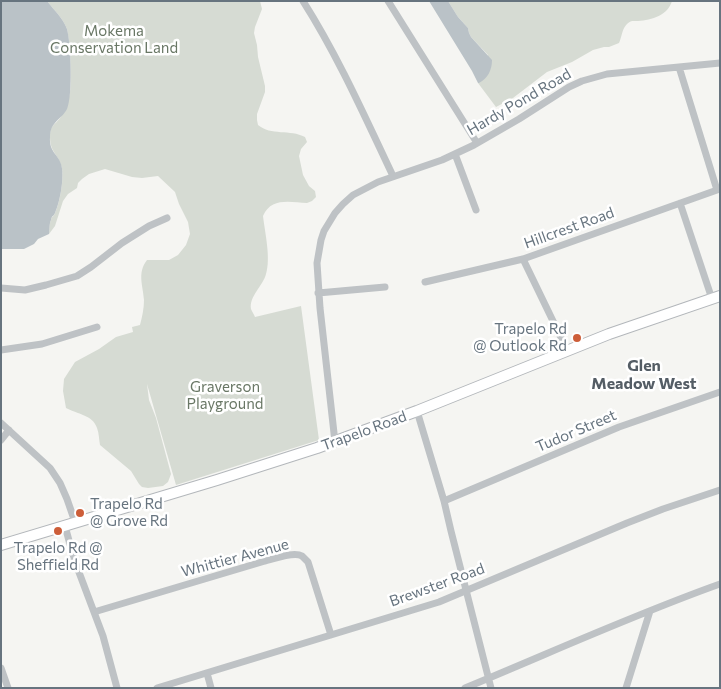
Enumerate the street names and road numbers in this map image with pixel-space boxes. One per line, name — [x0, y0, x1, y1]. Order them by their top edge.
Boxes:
street label: Hardy Pond Road — [464, 65, 574, 139]
street label: Hillcrest Road — [521, 203, 617, 253]
street label: Tudor Street — [533, 406, 619, 456]
street label: Trapelo Road — [319, 407, 409, 455]
street label: Whittier Avenue — [179, 535, 291, 581]
street label: Brewster Road — [387, 559, 487, 611]

